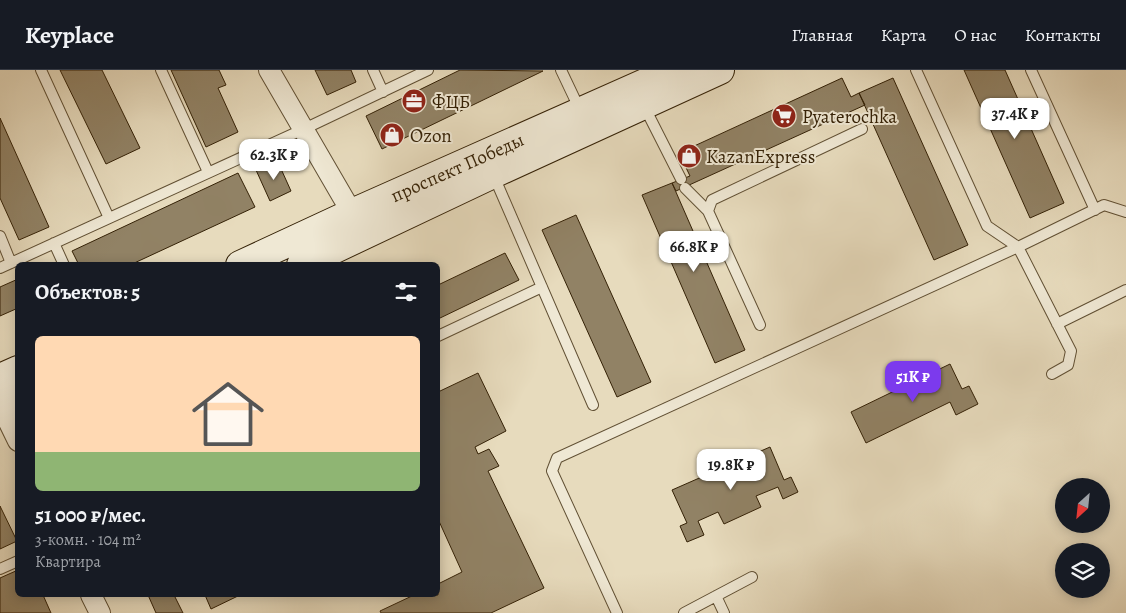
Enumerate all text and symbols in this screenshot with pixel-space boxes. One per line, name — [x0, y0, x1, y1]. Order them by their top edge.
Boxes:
text: Keyplace — [25, 19, 114, 51]
text: Главная — [792, 23, 853, 47]
text: Карта — [881, 23, 926, 47]
text: О нас — [954, 23, 997, 47]
text: Контакты — [1025, 23, 1101, 47]
office icon: ФЦБ — [401, 88, 427, 114]
place label: ФЦБ — [432, 89, 470, 115]
pin: 37.4K ₽ — [969, 98, 1061, 140]
supermarket icon: Pyaterochka — [771, 103, 797, 129]
text: 37.4K ₽ — [991, 103, 1039, 125]
place label: Pyaterochka — [802, 104, 897, 130]
shop icon: Ozon — [379, 122, 405, 148]
place label: Ozon — [410, 123, 452, 149]
street label: проспект Победы — [387, 127, 528, 209]
pin: 62.3K ₽ — [228, 138, 320, 181]
shop icon: KazanExpress — [676, 143, 702, 169]
text: 62.3K ₽ — [250, 144, 298, 166]
place label: KazanExpress — [706, 144, 815, 170]
pin: 66.8K ₽ — [648, 230, 740, 273]
text: 66.8K ₽ — [670, 236, 718, 258]
text: Объектов: 5 — [35, 278, 140, 306]
icon: filters — [392, 278, 420, 306]
pin: 51K ₽ — [878, 360, 948, 403]
text: 51K ₽ — [896, 366, 930, 388]
icon: home — [183, 369, 273, 459]
pin: 19.8K ₽ — [685, 448, 777, 491]
text: 19.8K ₽ — [708, 454, 754, 476]
north arrow — [1055, 478, 1110, 532]
map controls — [1055, 478, 1110, 598]
text: 51 000 ₽/мес. — [35, 501, 146, 529]
text: 3-комн. · 104 m² — [35, 529, 141, 551]
button: layers — [1055, 543, 1110, 598]
text: Квартира — [35, 551, 101, 573]

